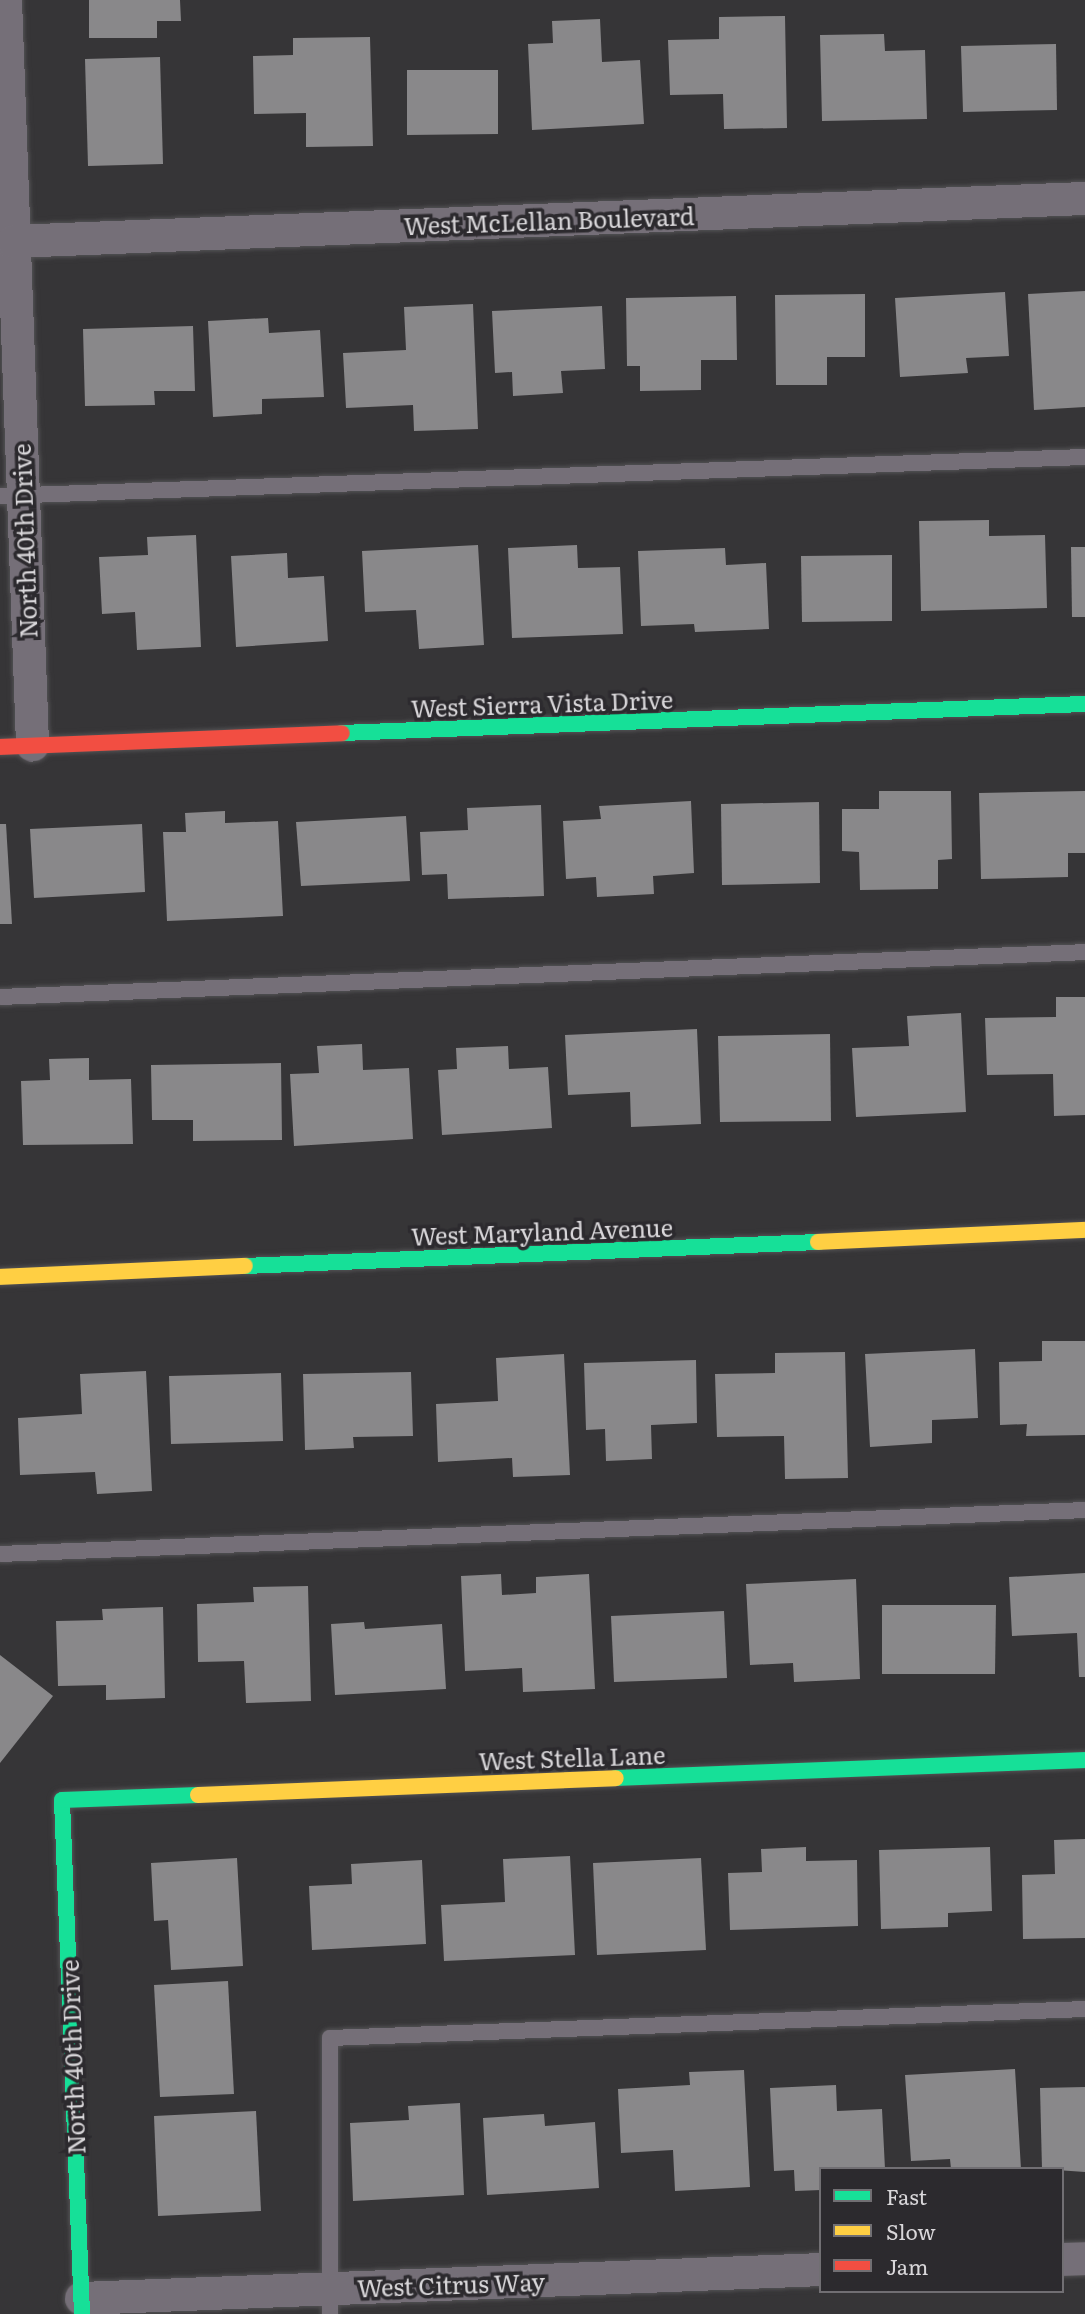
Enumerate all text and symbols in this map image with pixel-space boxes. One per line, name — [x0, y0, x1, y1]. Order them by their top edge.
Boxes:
street label: West McLellan Boulevard — [403, 201, 695, 239]
street label: North 40th Drive — [6, 443, 42, 639]
street label: West Sierra Vista Drive — [410, 684, 674, 722]
street label: West Maryland Avenue — [410, 1212, 674, 1250]
street label: West Stella Lane — [478, 1739, 666, 1775]
street label: North 40th Drive — [54, 1959, 90, 2155]
legend — [819, 2167, 1064, 2293]
text: Fast — [886, 2180, 927, 2211]
text: Slow — [886, 2215, 936, 2246]
text: Jam — [886, 2250, 928, 2281]
street label: West Citrus Way — [357, 2266, 545, 2302]

